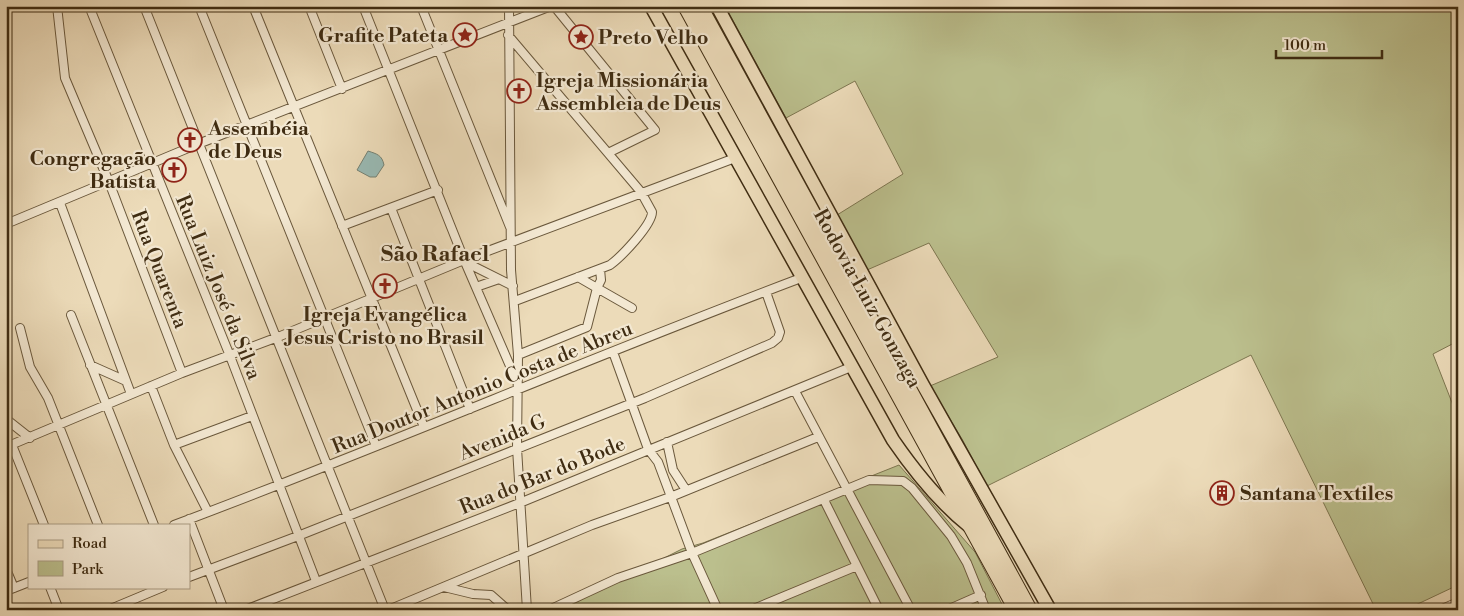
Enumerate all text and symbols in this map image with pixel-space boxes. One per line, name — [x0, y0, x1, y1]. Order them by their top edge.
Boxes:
place icon: Grafite Pateta — [452, 22, 478, 48]
place label: Grafite Pateta — [318, 24, 448, 49]
place icon: Preto Velho — [568, 24, 594, 50]
place label: Preto Velho — [598, 26, 709, 51]
scale bar — [1276, 28, 1383, 60]
text: 100 m — [1284, 36, 1326, 55]
place label: Igreja Missionária Assembleia de Deus — [535, 69, 721, 117]
church icon: Igreja Missionária Assembleia de Deus — [506, 78, 532, 104]
place label: Assembéia de Deus — [207, 117, 309, 165]
church icon: Assembéia de Deus — [177, 127, 203, 153]
place label: Congregação Batista — [29, 147, 156, 195]
church icon: Congregação Batista — [161, 157, 187, 183]
street label: Rua Luiz José da Silva — [169, 192, 266, 384]
street label: Rodovia Luiz Gonzaga — [807, 205, 927, 393]
street label: Rua Quarenta — [125, 207, 193, 333]
district label: São Rafael — [381, 241, 489, 268]
church icon: Igreja Evangélica Jesus Cristo no Brasil — [372, 273, 398, 299]
place label: Igreja Evangélica Jesus Cristo no Brasil — [283, 303, 484, 351]
street label: Rua Doutor Antonio Costa de Abreu — [329, 316, 637, 460]
street label: Avenida G — [455, 410, 550, 467]
street label: Rua do Bar do Bode — [456, 432, 629, 521]
building icon: Santana Textiles — [1209, 480, 1235, 506]
place label: Santana Textiles — [1240, 482, 1393, 507]
legend — [28, 524, 190, 588]
text: Road — [72, 534, 107, 553]
text: Park — [72, 560, 104, 579]

